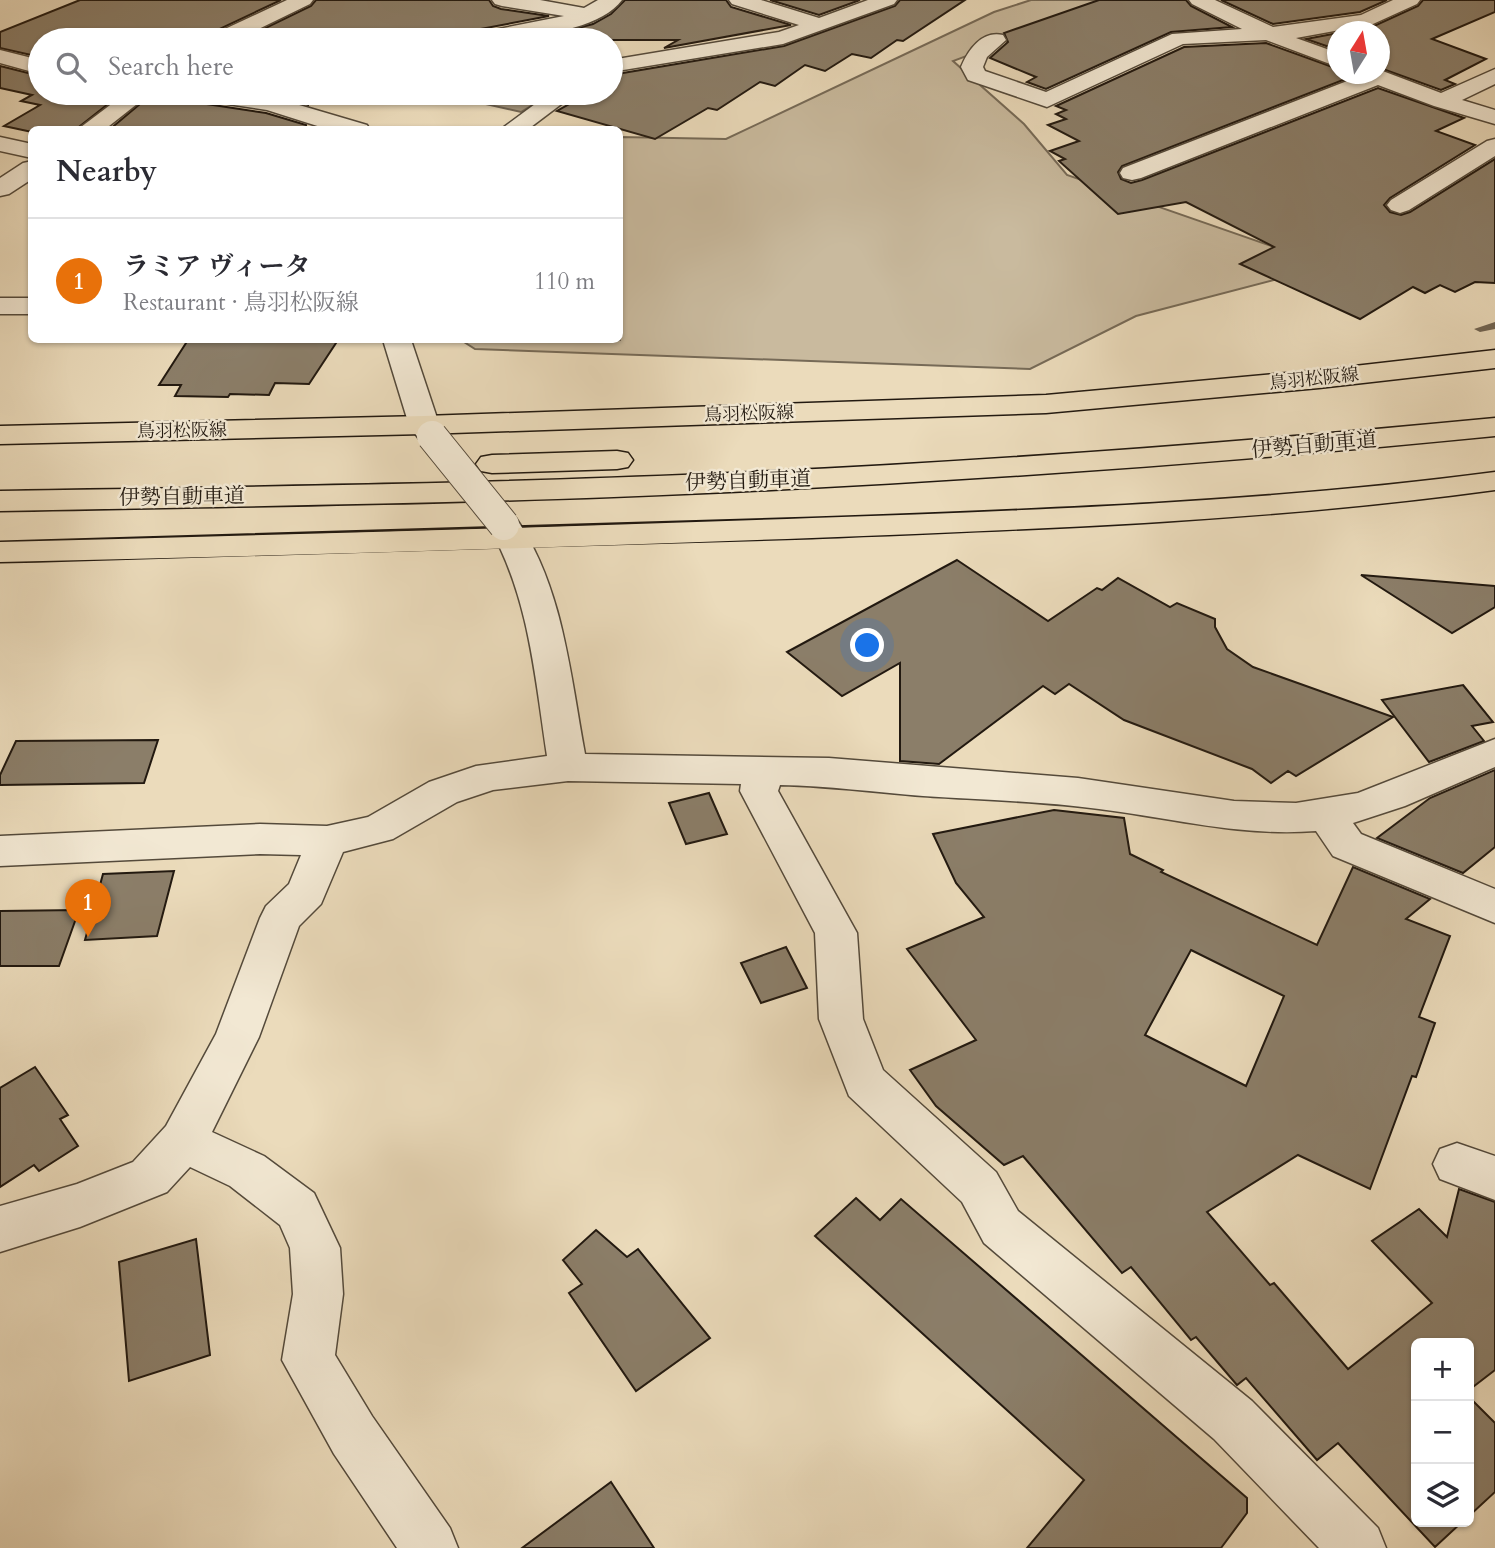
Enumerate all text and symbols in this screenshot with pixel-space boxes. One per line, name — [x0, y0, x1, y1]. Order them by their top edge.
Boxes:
north arrow — [1327, 21, 1390, 84]
search box — [28, 28, 623, 105]
icon: search — [52, 48, 90, 86]
text: Search here — [108, 49, 234, 84]
text: Nearby — [56, 151, 157, 192]
text: ラミア ヴィータ — [123, 249, 310, 284]
text: 1 — [73, 266, 85, 297]
text: 110 m — [534, 266, 595, 297]
text: Restaurant · 鳥羽松阪線 — [123, 287, 359, 318]
street label: 鳥羽松阪線 — [1268, 362, 1360, 396]
street label: 鳥羽松阪線 — [704, 400, 794, 428]
street label: 鳥羽松阪線 — [137, 418, 227, 444]
street label: 伊勢自動車道 — [1250, 425, 1378, 465]
street label: 伊勢自動車道 — [685, 464, 811, 498]
street label: 伊勢自動車道 — [119, 481, 245, 513]
your location — [850, 628, 884, 662]
pin: 1 — [65, 879, 111, 937]
map controls — [1411, 1338, 1474, 1527]
button: + — [1411, 1338, 1474, 1401]
button: − — [1411, 1401, 1474, 1464]
button: layers — [1411, 1464, 1474, 1527]

